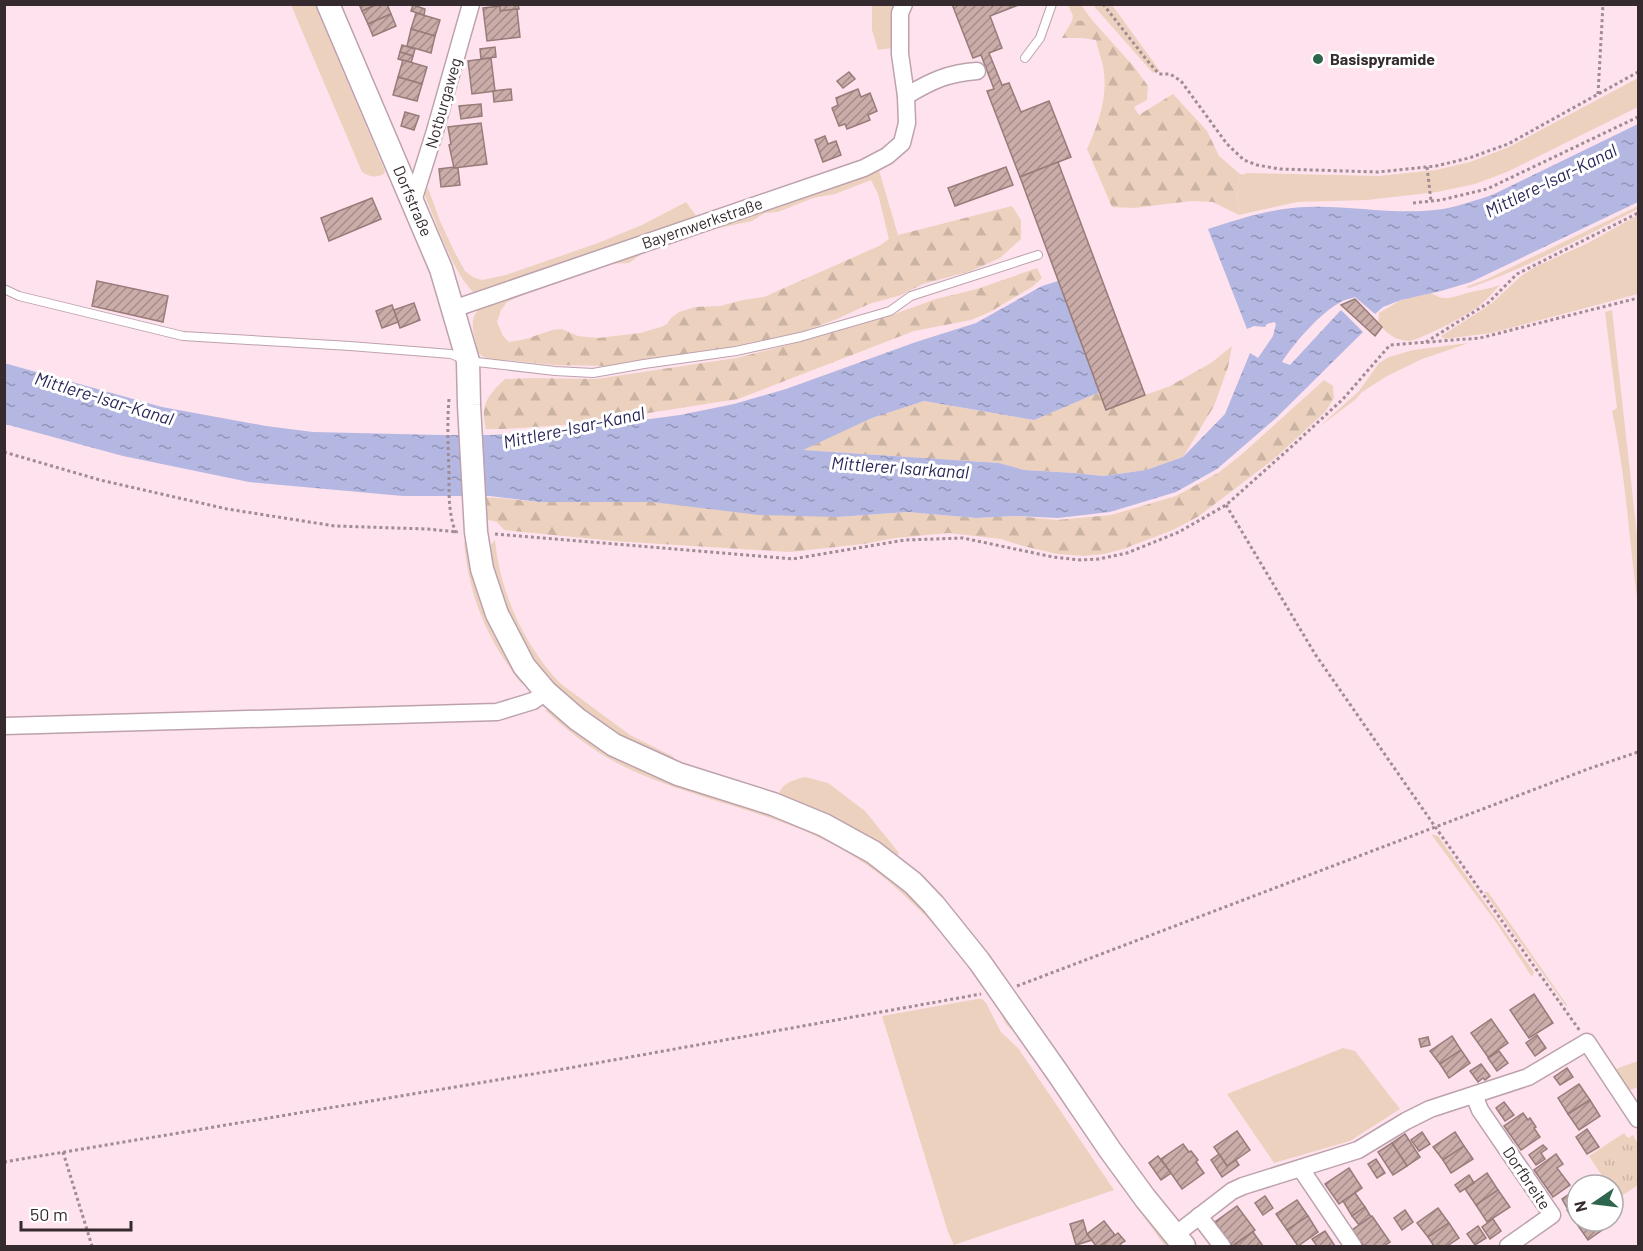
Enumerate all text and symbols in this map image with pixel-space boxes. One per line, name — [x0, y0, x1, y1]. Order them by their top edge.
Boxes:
place label: Basispyramide — [1330, 49, 1435, 68]
marker: Basispyramide — [1311, 52, 1325, 66]
street label: Notburgaweg — [421, 55, 464, 150]
water label: Mittlere-Isar-Kanal — [1481, 139, 1620, 222]
street label: Dorfstraße — [390, 163, 437, 239]
street label: Bayernwerkstraße — [639, 193, 765, 252]
water label: Mittlere-Isar-Kanal — [32, 366, 176, 430]
water label: Mittlere-Isar-Kanal — [501, 401, 646, 453]
water label: Mittlerer Isarkanal — [830, 451, 970, 483]
street label: Dorfbreite — [1500, 1143, 1555, 1213]
north arrow — [1565, 1173, 1625, 1233]
scale bar — [21, 1194, 130, 1232]
text: N — [1569, 1199, 1590, 1214]
text: 50 m — [30, 1203, 68, 1225]

